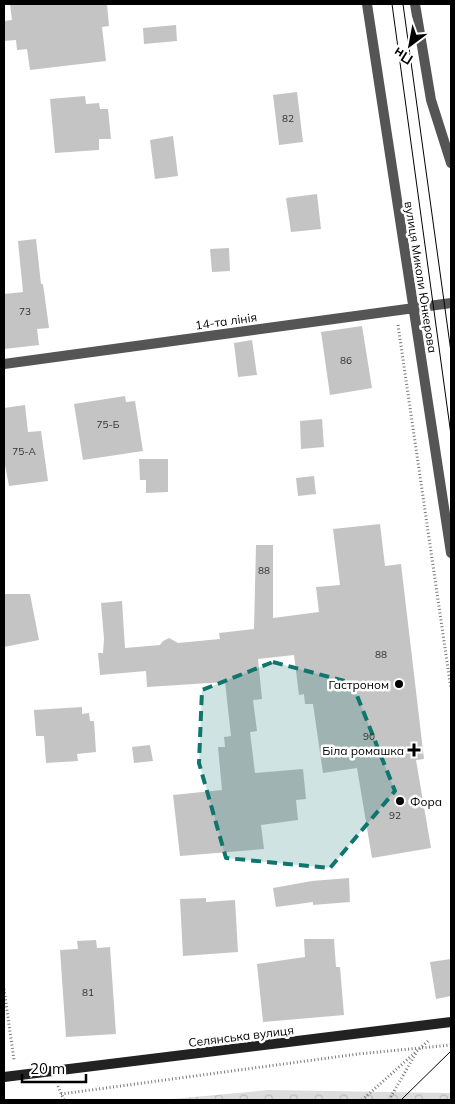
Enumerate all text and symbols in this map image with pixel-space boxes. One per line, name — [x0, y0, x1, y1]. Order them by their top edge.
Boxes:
north arrow — [385, 20, 435, 70]
text: Пн — [390, 43, 416, 69]
house number: 82 — [282, 112, 294, 125]
street label: вулиця Миколи Юнкерова — [402, 200, 440, 354]
house number: 73 — [19, 305, 31, 318]
street label: 14-та лінія — [194, 309, 258, 333]
house number: 86 — [340, 354, 352, 367]
house number: 75-Б — [96, 418, 120, 431]
house number: 75-А — [12, 445, 36, 458]
house number: 88 — [258, 564, 270, 577]
house number: 88 — [375, 648, 387, 661]
place label: Гастроном — [329, 677, 389, 692]
marker: Гастроном — [393, 678, 405, 690]
house number: 90 — [363, 730, 375, 743]
place label: Біла ромашка — [322, 743, 404, 758]
marker: Біла ромашка — [408, 744, 420, 756]
place label: Фора — [410, 794, 442, 809]
marker: Фора — [394, 795, 406, 807]
house number: 92 — [389, 809, 401, 822]
house number: 81 — [82, 986, 94, 999]
street label: Селянська вулиця — [187, 1022, 295, 1050]
scale bar — [22, 1052, 86, 1084]
text: 20 m — [30, 1059, 65, 1078]

